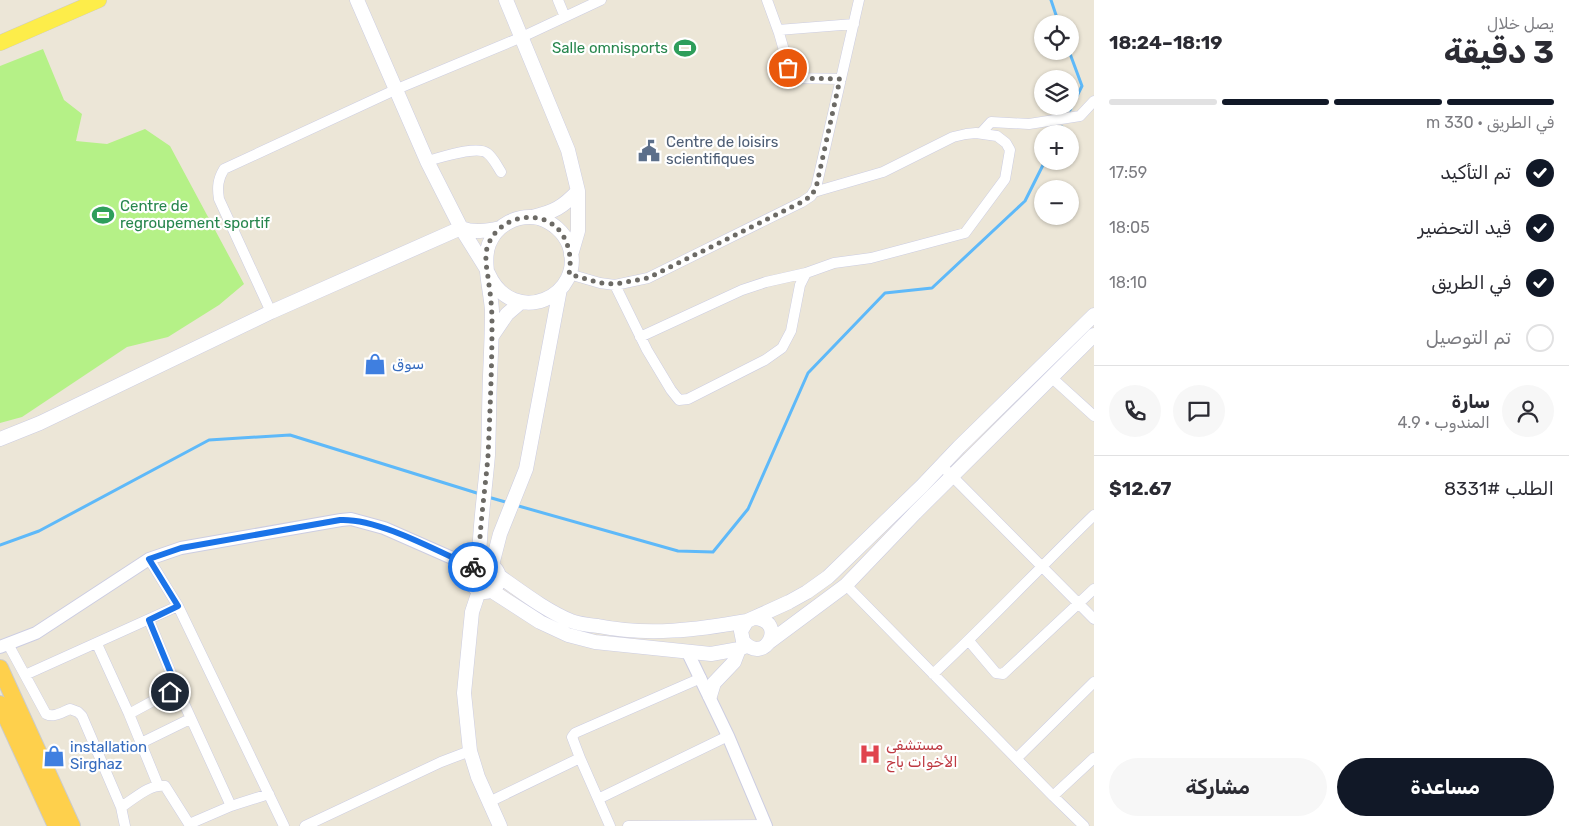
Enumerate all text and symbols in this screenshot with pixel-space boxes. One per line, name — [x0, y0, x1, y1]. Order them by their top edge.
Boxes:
text: يصل خلال — [1487, 14, 1554, 33]
map controls — [1034, 15, 1079, 225]
button: locate — [1034, 15, 1079, 60]
text: 18:19–18:24 — [1109, 31, 1222, 54]
text: 3 دقيقة — [1444, 33, 1554, 71]
sports icon: Salle omnisports — [672, 35, 698, 61]
place label: Salle omnisports — [552, 39, 668, 57]
pin — [767, 47, 809, 89]
icon: bag — [774, 54, 802, 82]
button: layers — [1034, 70, 1079, 115]
text: في الطريق · 330 m — [1426, 113, 1554, 132]
button: + — [1034, 125, 1079, 170]
place label: Centre de loisirs scientifiques — [666, 133, 779, 168]
public building icon: Centre de loisirs scientifiques — [636, 138, 662, 164]
icon: check — [1526, 159, 1554, 187]
text: تم التأكيد — [1440, 161, 1511, 184]
text: 17:59 — [1109, 163, 1147, 182]
button: − — [1034, 180, 1079, 225]
place label: Centre de regroupement sportif — [120, 197, 270, 232]
sports icon: Centre de regroupement sportif — [90, 202, 116, 228]
icon: check — [1526, 214, 1554, 242]
text: قيد التحضير — [1418, 216, 1511, 239]
text: 18:05 — [1109, 218, 1150, 237]
icon: check — [1526, 269, 1554, 297]
text: في الطريق — [1431, 271, 1511, 294]
text: 18:10 — [1109, 273, 1147, 292]
text: تم التوصيل — [1426, 326, 1511, 349]
shop icon: سوق — [362, 351, 388, 377]
place label: سوق — [392, 355, 424, 373]
button: phone — [1109, 385, 1161, 437]
button: chat — [1173, 385, 1225, 437]
button: person — [1502, 385, 1554, 437]
text: سارة — [1452, 390, 1490, 413]
text: المندوب · 4.9 — [1397, 413, 1490, 432]
text: $12.67 — [1109, 477, 1171, 500]
text: الطلب #8331 — [1444, 477, 1554, 500]
courier — [448, 542, 498, 592]
icon: bike — [459, 553, 487, 581]
pin — [149, 671, 191, 713]
icon: home — [156, 678, 184, 706]
place label: مستشفى الأخوات باج — [886, 736, 958, 773]
place label: installation Sirghaz — [70, 738, 147, 773]
hospital icon: مستشفى الأخوات باج — [857, 741, 883, 767]
shop icon: installation Sirghaz — [41, 743, 67, 769]
button: مشاركة — [1109, 758, 1327, 816]
button: مساعدة — [1337, 758, 1554, 816]

